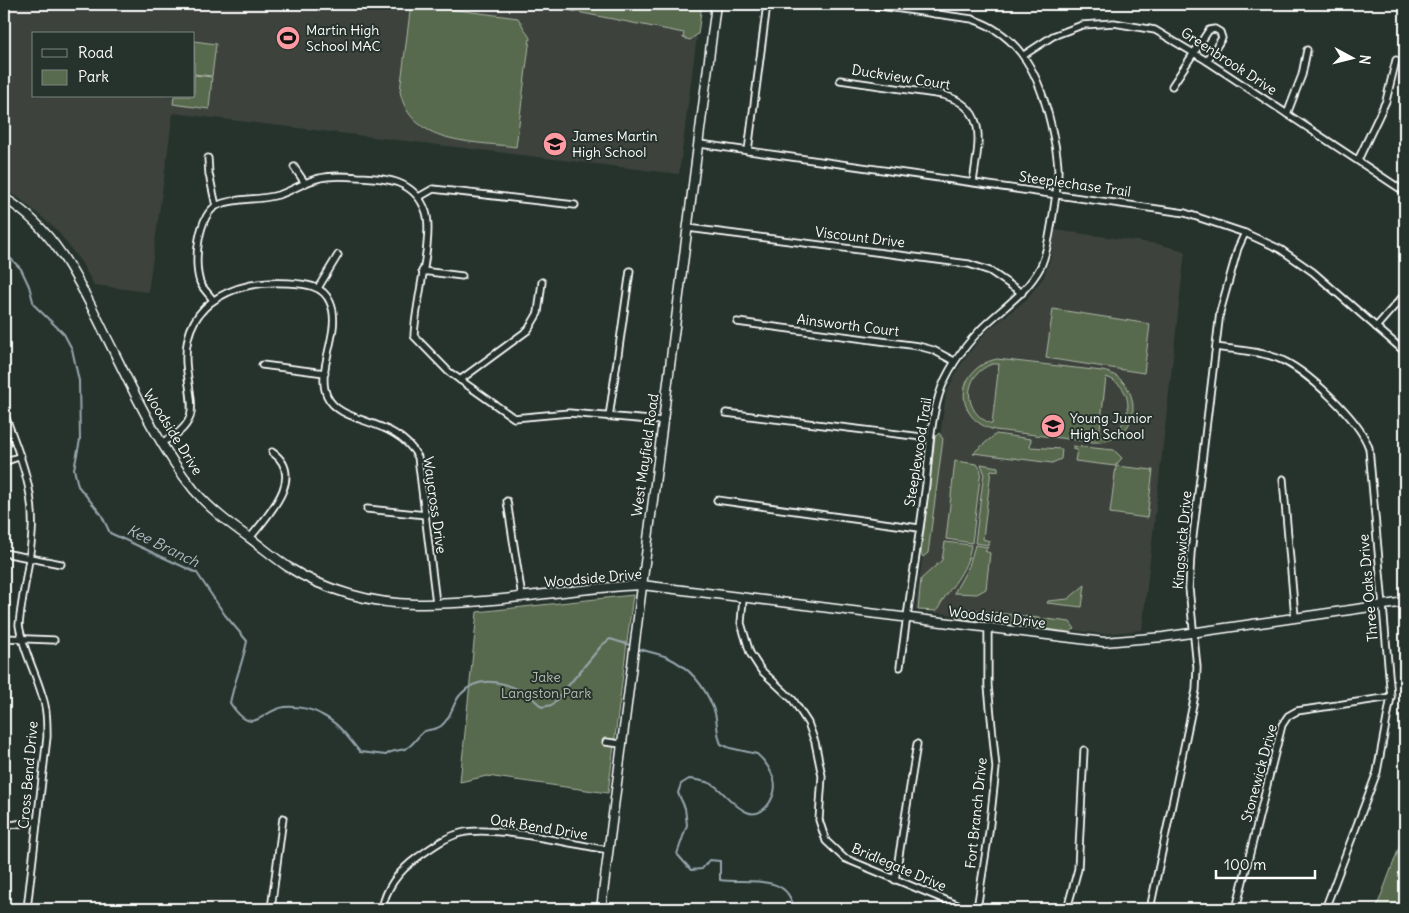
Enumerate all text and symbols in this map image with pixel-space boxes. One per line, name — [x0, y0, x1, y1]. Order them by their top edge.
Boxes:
place label: Martin High School MAC — [306, 21, 381, 55]
street label: Greenbrook Drive — [1177, 23, 1281, 99]
sports icon: Martin High School MAC — [275, 25, 301, 51]
legend — [32, 32, 195, 98]
north arrow — [1326, 32, 1376, 82]
text: Road — [78, 43, 113, 62]
text: N — [1355, 54, 1374, 65]
street label: Duckview Court — [850, 60, 952, 94]
text: Park — [78, 67, 109, 86]
place label: James Martin High School — [572, 127, 658, 161]
school or university icon: James Martin High School — [542, 131, 568, 157]
street label: Steeplechase Trail — [1018, 167, 1132, 201]
street label: Viscount Drive — [814, 223, 906, 251]
street label: Ainsworth Court — [796, 310, 900, 340]
street label: Woodside Drive — [139, 386, 207, 478]
street label: West Mayfield Road — [627, 392, 663, 518]
street label: Steeplewood Trail — [900, 396, 936, 508]
place label: Young Junior High School — [1070, 409, 1152, 443]
school or university icon: Young Junior High School — [1040, 413, 1066, 439]
street label: Waycross Drive — [419, 455, 451, 555]
street label: Kingswick Drive — [1169, 490, 1195, 590]
water label: Kee Branch — [124, 520, 203, 571]
street label: Three Oaks Drive — [1354, 533, 1382, 643]
street label: Woodside Drive — [543, 565, 643, 591]
street label: Woodside Drive — [947, 602, 1047, 632]
park label: Jake Langston Park — [501, 668, 591, 702]
street label: Cross Bend Drive — [14, 720, 42, 830]
street label: Stonewick Drive — [1237, 722, 1281, 824]
street label: Fort Branch Drive — [961, 757, 991, 869]
street label: Oak Bend Drive — [489, 810, 589, 844]
street label: Bridlegate Drive — [849, 839, 949, 895]
scale bar — [1216, 848, 1315, 880]
text: 100 m — [1224, 855, 1266, 874]

